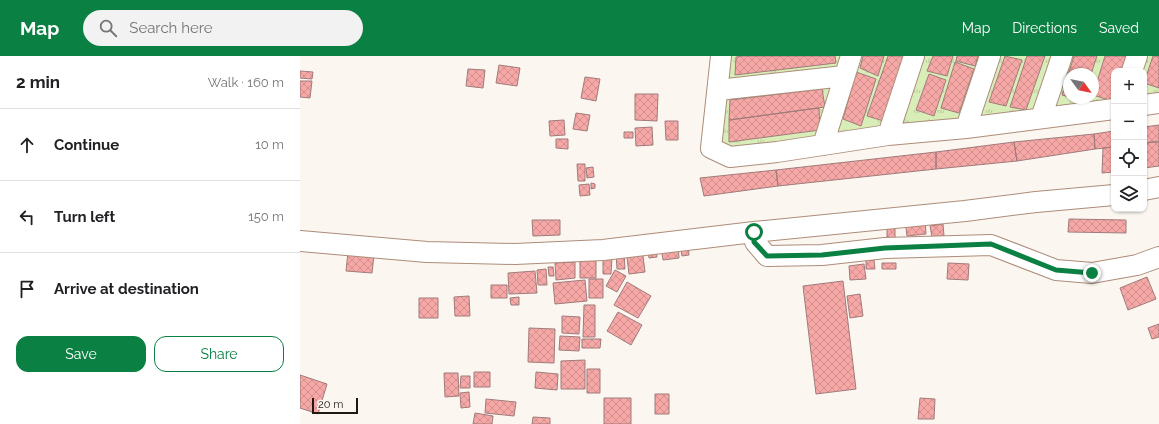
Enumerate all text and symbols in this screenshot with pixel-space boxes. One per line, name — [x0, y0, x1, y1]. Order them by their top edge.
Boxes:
search box — [83, 10, 363, 46]
text: Map — [20, 17, 59, 39]
icon: search — [97, 17, 119, 39]
text: Search here — [129, 19, 213, 37]
text: Map — [962, 20, 990, 36]
text: Directions — [1012, 20, 1077, 36]
text: Saved — [1099, 20, 1139, 36]
north arrow — [1063, 68, 1099, 104]
map controls — [1111, 68, 1147, 212]
button: + — [1111, 68, 1147, 104]
text: 2 min — [16, 72, 60, 92]
text: Walk · 160 m — [208, 75, 284, 90]
button: − — [1111, 104, 1147, 140]
icon: ahead — [16, 134, 38, 156]
text: Continue — [54, 136, 119, 154]
text: 10 m — [255, 137, 284, 152]
button: locate — [1111, 140, 1147, 176]
button: layers — [1111, 176, 1147, 212]
icon: left — [16, 206, 38, 228]
text: Turn left — [54, 208, 115, 226]
text: 150 m — [248, 209, 284, 224]
route start — [745, 223, 763, 241]
route end — [1083, 264, 1101, 282]
icon: arrive — [16, 278, 38, 300]
text: Arrive at destination — [54, 280, 199, 298]
button: Save — [16, 336, 146, 372]
button: Share — [154, 336, 284, 372]
scale bar — [312, 396, 358, 415]
text: 20 m — [318, 398, 343, 411]

